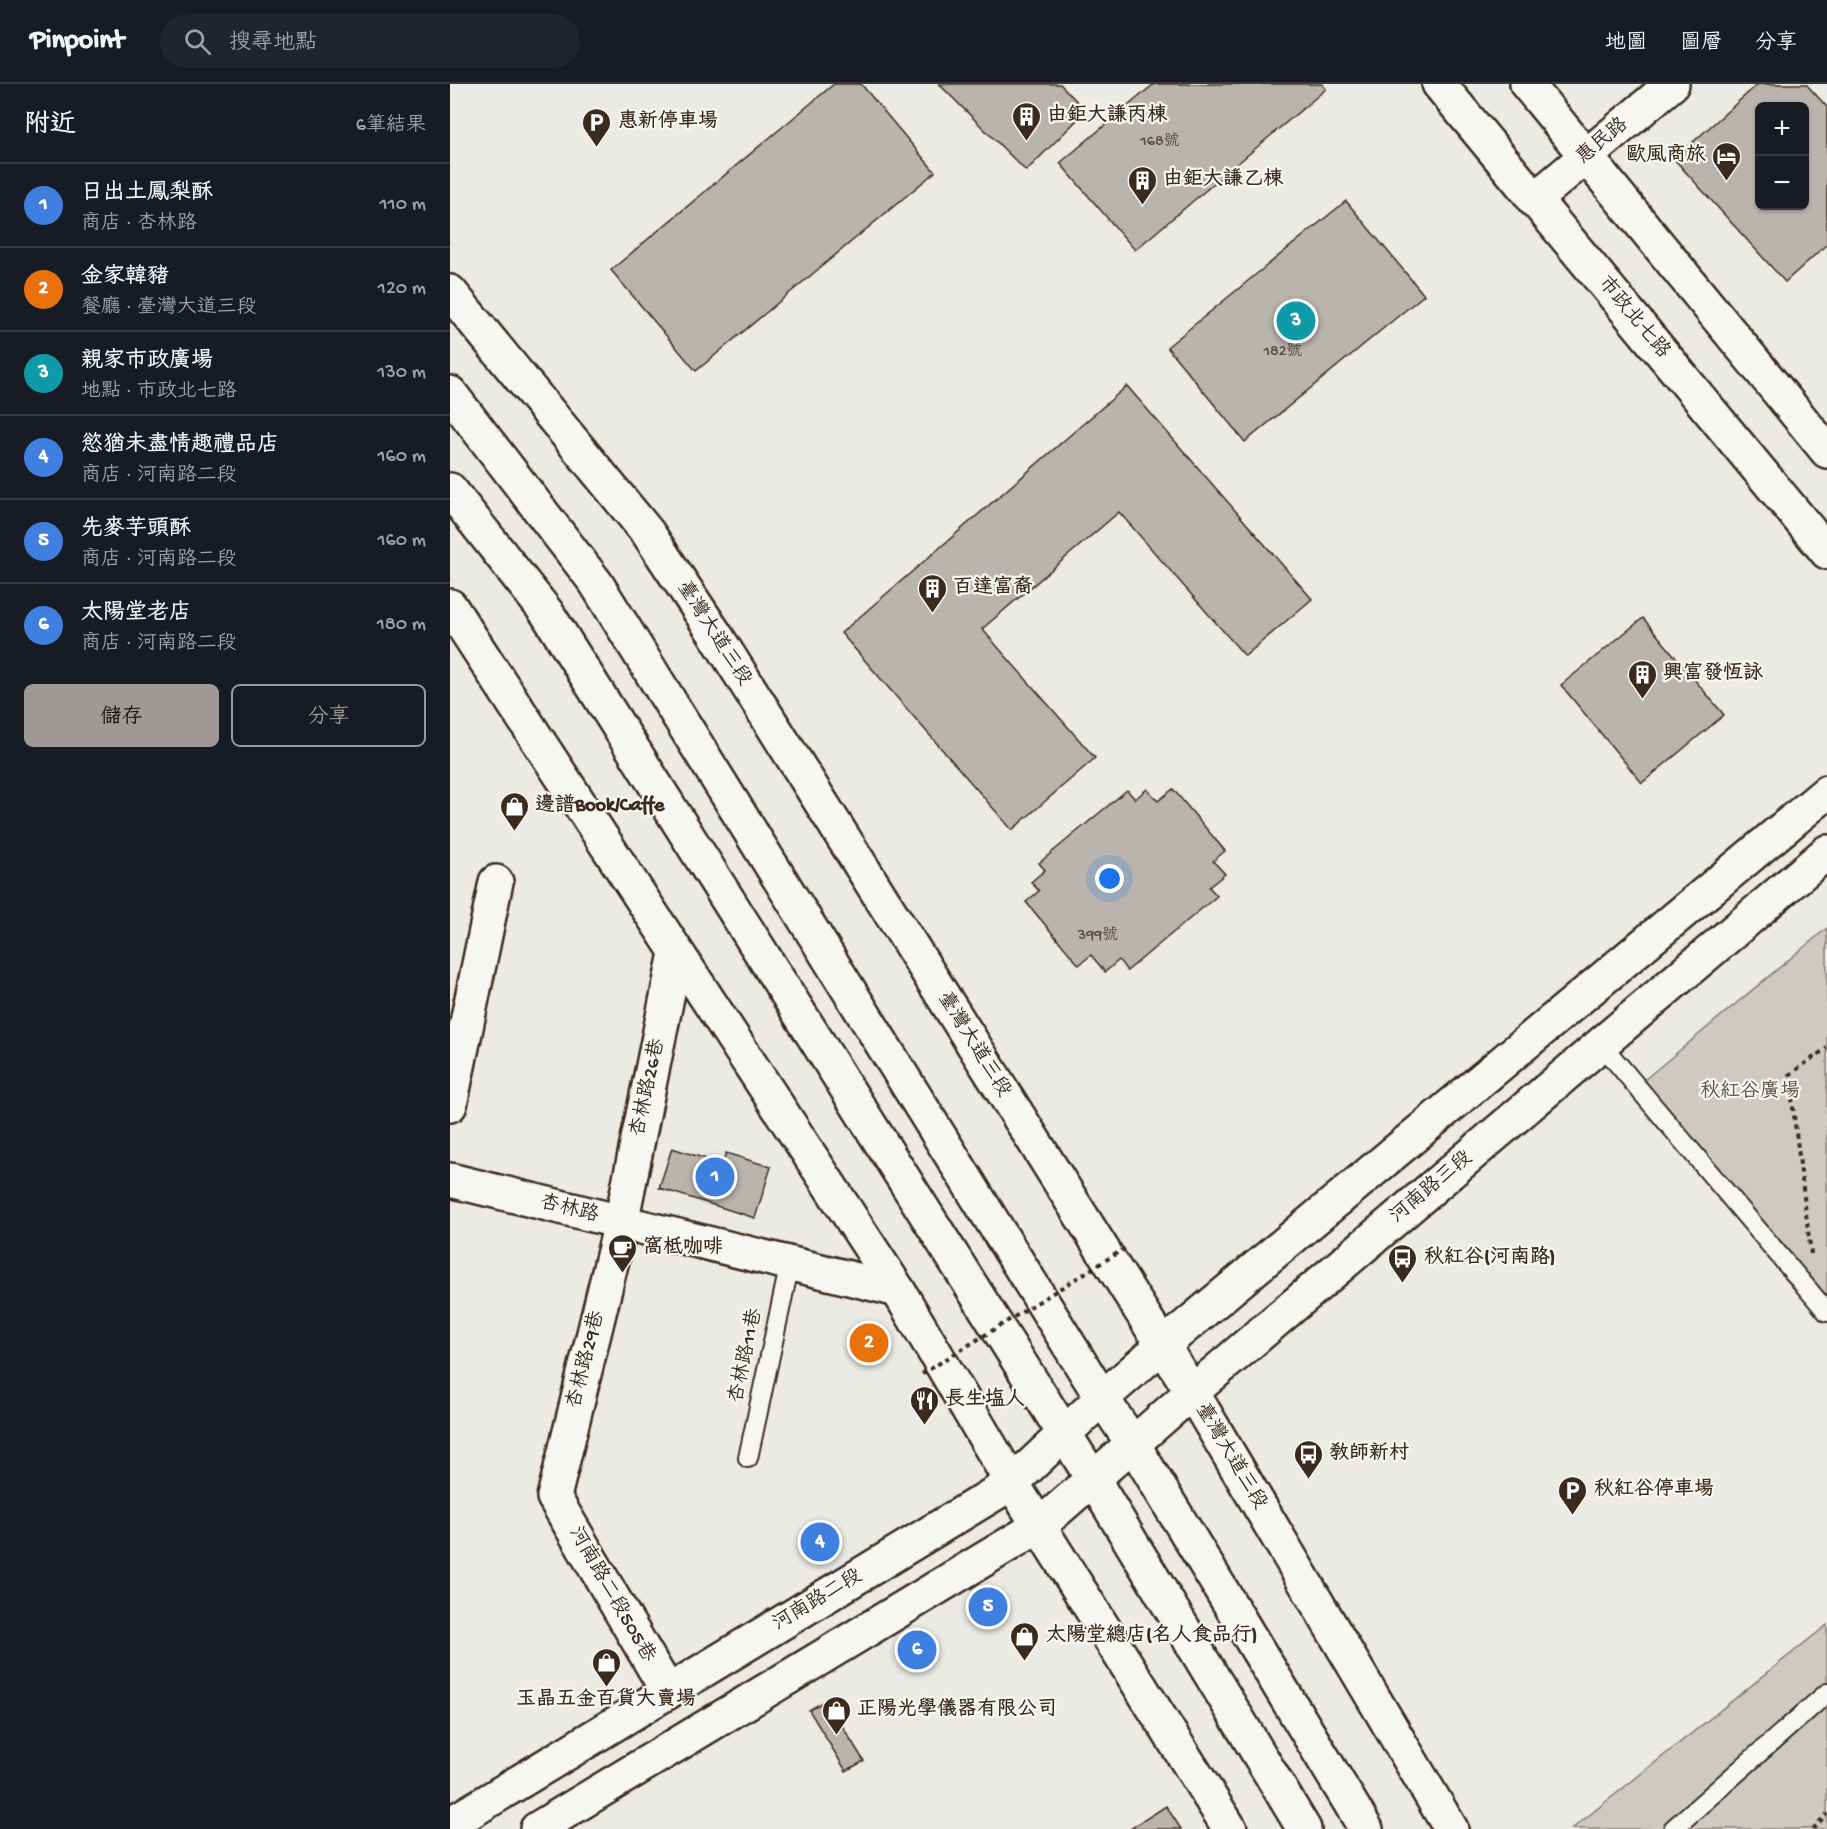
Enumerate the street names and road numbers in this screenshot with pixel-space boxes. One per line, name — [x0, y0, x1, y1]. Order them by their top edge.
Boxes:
street label: 惠民路 — [1571, 112, 1634, 170]
street label: 市政北七路 — [1592, 271, 1676, 364]
street label: 臺灣大道三段 — [671, 576, 757, 691]
street label: 臺灣大道三段 — [931, 987, 1016, 1102]
street label: 杏林路26巷 — [625, 1035, 671, 1139]
street label: 河南路三段 — [1385, 1146, 1478, 1229]
street label: 杏林路 — [537, 1190, 602, 1229]
street label: 杏林路11巷 — [724, 1305, 768, 1405]
street label: 杏林路29巷 — [562, 1307, 610, 1411]
street label: 臺灣大道三段 — [1189, 1399, 1272, 1514]
street label: 河南路二段505巷 — [563, 1522, 661, 1668]
street label: 河南路二段 — [768, 1564, 867, 1637]

